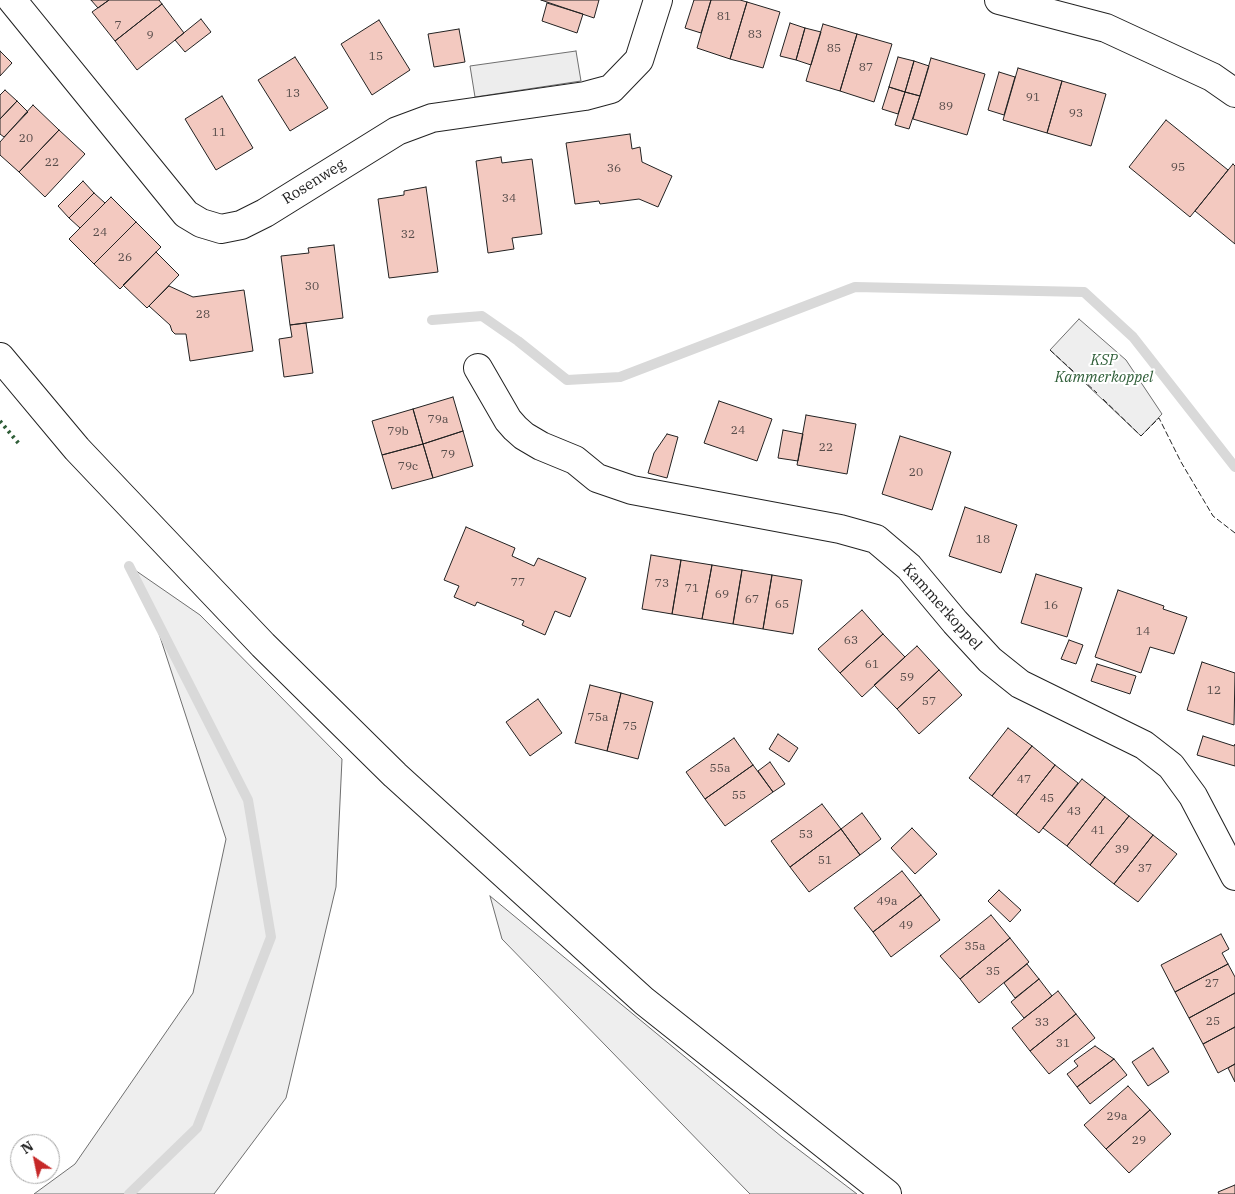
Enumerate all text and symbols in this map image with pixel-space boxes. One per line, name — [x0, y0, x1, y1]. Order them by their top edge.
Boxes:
house number: 81 — [717, 10, 731, 24]
house number: 7 — [114, 19, 122, 33]
house number: 83 — [748, 28, 762, 42]
house number: 9 — [146, 29, 154, 43]
house number: 85 — [827, 42, 841, 56]
house number: 15 — [369, 50, 383, 64]
house number: 87 — [859, 61, 873, 75]
house number: 13 — [286, 87, 300, 101]
house number: 91 — [1026, 91, 1040, 105]
house number: 89 — [939, 100, 953, 114]
house number: 93 — [1069, 107, 1083, 121]
house number: 11 — [212, 126, 226, 140]
house number: 20 — [19, 132, 33, 146]
house number: 22 — [45, 156, 59, 170]
street label: Rosenweg — [279, 156, 349, 208]
house number: 95 — [1171, 161, 1185, 175]
house number: 36 — [607, 162, 621, 176]
house number: 34 — [502, 192, 516, 206]
house number: 24 — [93, 226, 107, 240]
house number: 32 — [401, 228, 415, 242]
house number: 26 — [118, 251, 132, 265]
house number: 30 — [305, 280, 319, 294]
house number: 28 — [196, 308, 210, 322]
park label: KSP Kammerkoppel — [1055, 352, 1153, 387]
house number: 79a — [428, 413, 448, 427]
house number: 24 — [731, 424, 745, 438]
house number: 79b — [387, 425, 409, 439]
house number: 22 — [819, 441, 833, 455]
house number: 79 — [441, 448, 455, 462]
house number: 79c — [398, 460, 418, 474]
house number: 20 — [909, 466, 923, 480]
house number: 18 — [976, 533, 990, 547]
street label: Kammerkoppel — [899, 560, 985, 654]
house number: 77 — [511, 576, 525, 590]
house number: 73 — [655, 577, 669, 591]
house number: 71 — [685, 582, 699, 596]
house number: 69 — [715, 588, 729, 602]
house number: 67 — [745, 593, 759, 607]
house number: 65 — [775, 598, 789, 612]
house number: 16 — [1044, 599, 1058, 613]
house number: 14 — [1136, 625, 1150, 639]
house number: 63 — [844, 634, 858, 648]
house number: 61 — [865, 658, 879, 672]
house number: 59 — [900, 671, 914, 685]
house number: 12 — [1207, 684, 1221, 698]
house number: 57 — [922, 695, 936, 709]
house number: 75a — [588, 711, 608, 725]
house number: 75 — [623, 720, 637, 734]
house number: 55a — [710, 762, 730, 776]
house number: 47 — [1017, 773, 1031, 787]
house number: 55 — [732, 789, 746, 803]
house number: 45 — [1040, 792, 1054, 806]
house number: 43 — [1067, 805, 1081, 819]
house number: 41 — [1091, 824, 1105, 838]
house number: 53 — [799, 828, 813, 842]
house number: 39 — [1115, 843, 1129, 857]
house number: 51 — [818, 854, 832, 868]
house number: 37 — [1138, 862, 1152, 876]
house number: 49a — [877, 895, 897, 909]
house number: 49 — [899, 919, 913, 933]
house number: 35a — [965, 940, 985, 954]
house number: 35 — [986, 965, 1000, 979]
house number: 27 — [1205, 977, 1219, 991]
house number: 25 — [1206, 1015, 1220, 1029]
house number: 33 — [1035, 1016, 1049, 1030]
house number: 31 — [1056, 1037, 1070, 1051]
house number: 29a — [1107, 1110, 1127, 1124]
north arrow — [10, 1134, 60, 1184]
house number: 29 — [1132, 1134, 1146, 1148]
text: N — [18, 1137, 37, 1158]

